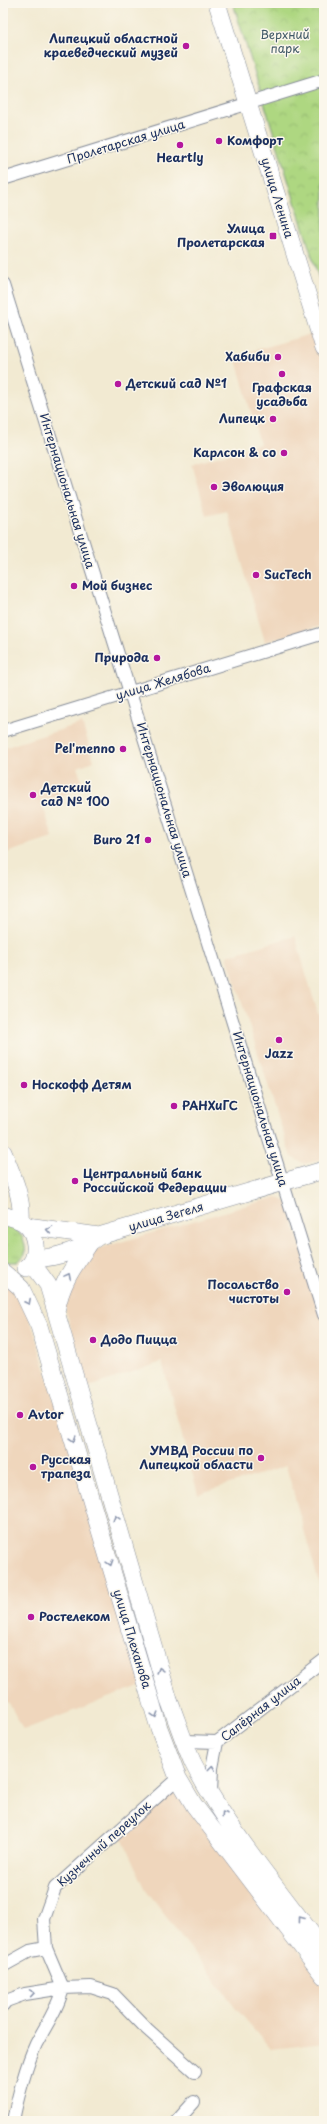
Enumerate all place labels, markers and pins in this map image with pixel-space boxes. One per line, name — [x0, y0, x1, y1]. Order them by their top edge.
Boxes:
place label: Липецкий областной краеведческий музей — [44, 29, 178, 61]
marker: Липецкий областной краеведческий музей — [181, 41, 191, 51]
place label: Комфорт — [227, 131, 284, 149]
marker: Комфорт — [214, 136, 224, 146]
marker: Heartly — [175, 140, 185, 150]
place label: Heartly — [157, 148, 203, 166]
place label: Улица Пролетарская — [177, 219, 266, 251]
marker: Улица Пролетарская — [268, 231, 278, 241]
place label: Хабиби — [226, 347, 270, 365]
marker: Хабиби — [273, 352, 283, 362]
marker: Графская усадьба — [277, 369, 287, 379]
place label: Детский сад №1 — [125, 374, 227, 392]
place label: Графская усадьба — [252, 378, 312, 410]
marker: Детский сад №1 — [113, 379, 123, 389]
place label: Липецк — [219, 409, 265, 427]
marker: Липецк — [268, 414, 278, 424]
place label: Карлсон & co — [193, 443, 276, 461]
marker: Карлсон & co — [279, 448, 289, 458]
place label: Эволюция — [222, 477, 284, 495]
marker: Эволюция — [209, 482, 219, 492]
place label: SucTech — [264, 565, 312, 583]
marker: SucTech — [251, 570, 261, 580]
place label: Мой бизнес — [82, 576, 153, 594]
marker: Мой бизнес — [69, 581, 79, 591]
place label: Природа — [94, 648, 149, 666]
marker: Природа — [152, 653, 162, 663]
place label: Pel'menno — [55, 739, 115, 757]
marker: Pel'menno — [118, 744, 128, 754]
place label: Детский сад № 100 — [40, 778, 110, 810]
marker: Детский сад № 100 — [28, 790, 38, 800]
place label: Buro 21 — [93, 830, 140, 848]
marker: Buro 21 — [143, 835, 153, 845]
marker: Jazz — [274, 1035, 284, 1045]
place label: Jazz — [265, 1044, 293, 1062]
place label: Носкофф Детям — [32, 1075, 132, 1093]
marker: Носкофф Детям — [19, 1080, 29, 1090]
place label: РАНХиГС — [182, 1096, 238, 1114]
marker: РАНХиГС — [169, 1101, 179, 1111]
place label: Центральный банк Российской Федерации — [83, 1164, 227, 1196]
marker: Центральный банк Российской Федерации — [70, 1176, 80, 1186]
place label: Посольство чистоты — [208, 1275, 279, 1307]
marker: Посольство чистоты — [282, 1287, 292, 1297]
place label: Додо Пицца — [100, 1330, 178, 1348]
marker: Додо Пицца — [88, 1335, 98, 1345]
place label: Avtor — [28, 1405, 64, 1423]
marker: Avtor — [15, 1410, 25, 1420]
place label: УМВД России по Липецкой области — [139, 1441, 253, 1473]
place label: Русская трапеза — [41, 1450, 91, 1482]
marker: УМВД России по Липецкой области — [256, 1453, 266, 1463]
marker: Русская трапеза — [28, 1462, 38, 1472]
place label: Ростелеком — [39, 1607, 110, 1625]
marker: Ростелеком — [26, 1612, 36, 1622]

